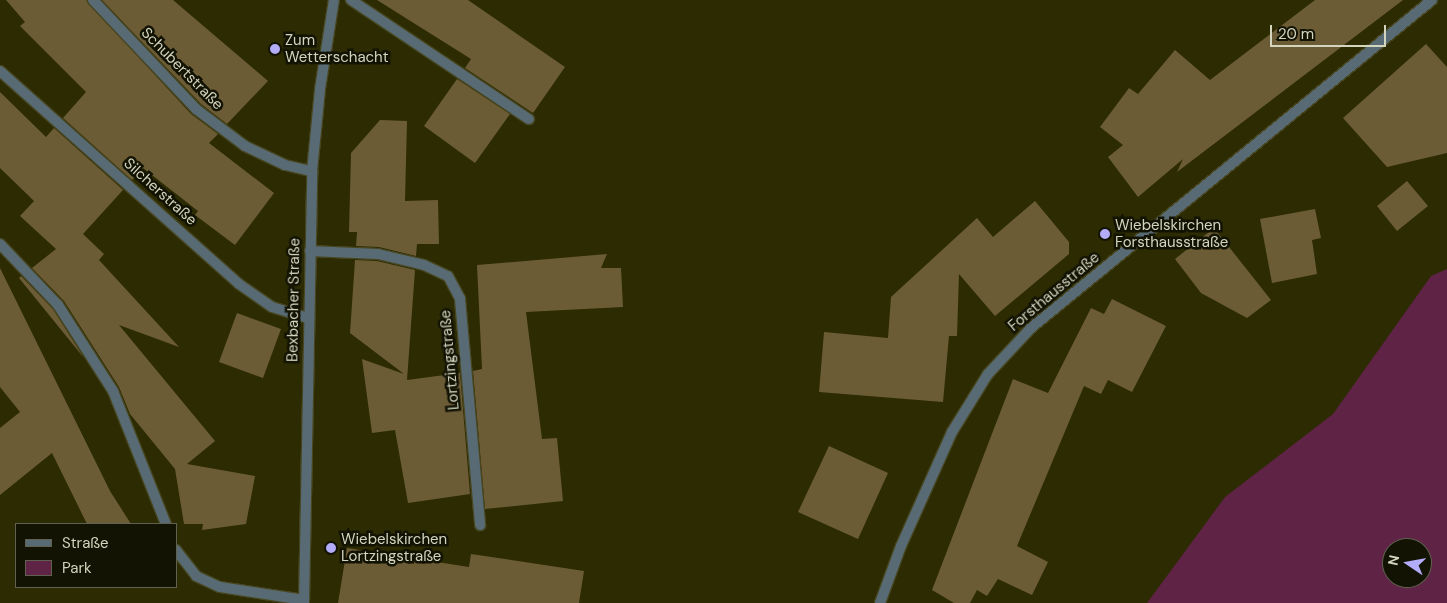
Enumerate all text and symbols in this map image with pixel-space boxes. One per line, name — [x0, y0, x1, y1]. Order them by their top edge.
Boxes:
scale bar — [1272, 15, 1388, 47]
street label: Schubertstraße — [137, 24, 227, 114]
text: 20 m — [1278, 24, 1314, 44]
place label: Zum Wetterschacht — [285, 31, 389, 66]
marker: Zum Wetterschacht — [269, 43, 281, 55]
street label: Silcherstraße — [120, 155, 200, 229]
place label: Wiebelskirchen Forsthausstraße — [1115, 216, 1228, 251]
marker: Wiebelskirchen Forsthausstraße — [1099, 228, 1111, 240]
street label: Bexbacher Straße — [284, 238, 304, 362]
street label: Forsthausstraße — [1005, 249, 1103, 335]
street label: Lortzingstraße — [437, 309, 463, 411]
legend — [15, 523, 178, 588]
place label: Wiebelskirchen Lortzingstraße — [341, 530, 447, 565]
text: Straße — [62, 533, 109, 553]
north arrow — [1382, 538, 1432, 588]
marker: Wiebelskirchen Lortzingstraße — [325, 542, 337, 554]
text: N — [1383, 553, 1403, 567]
text: Park — [62, 558, 92, 578]

